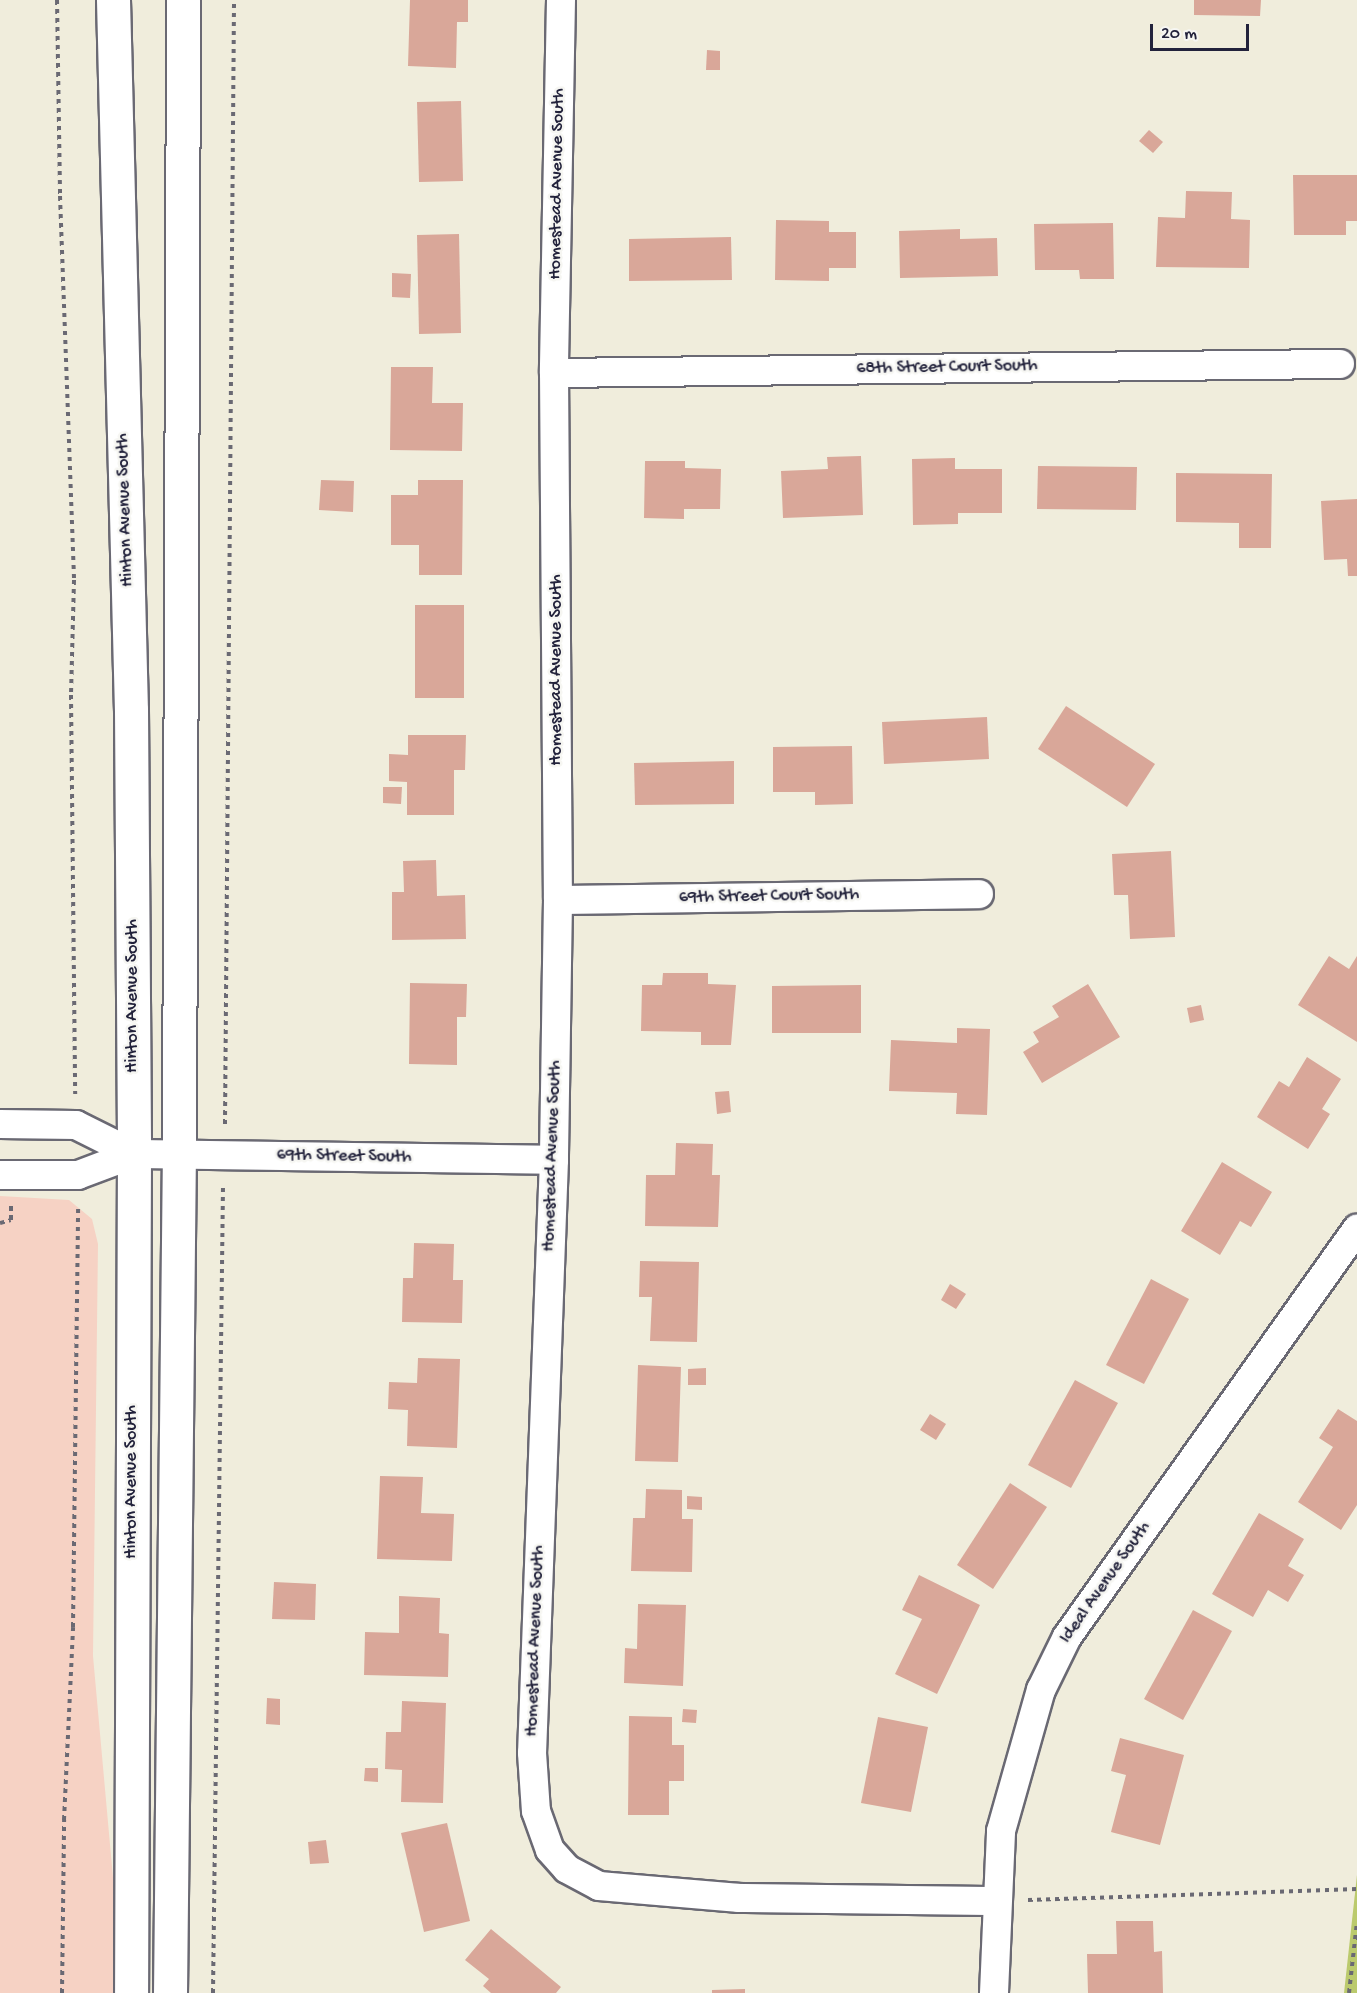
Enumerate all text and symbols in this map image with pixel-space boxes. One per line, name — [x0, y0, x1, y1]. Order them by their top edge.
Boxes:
scale bar — [1153, 12, 1252, 50]
text: 20 m — [1161, 24, 1197, 45]
street label: Homestead Avenue South — [546, 88, 570, 280]
street label: 68th Street Court South — [856, 356, 1038, 380]
street label: Hinton Avenue South — [113, 433, 139, 587]
street label: Homestead Avenue South — [546, 574, 568, 766]
street label: 69th Street Court South — [679, 885, 859, 909]
street label: Hinton Avenue South — [122, 919, 144, 1073]
street label: Homestead Avenue South — [539, 1060, 567, 1252]
street label: 69th Street South — [276, 1145, 412, 1169]
street label: Hinton Avenue South — [121, 1405, 143, 1559]
street label: Ideal Avenue South — [1056, 1518, 1156, 1648]
street label: Homestead Avenue South — [522, 1545, 550, 1737]

